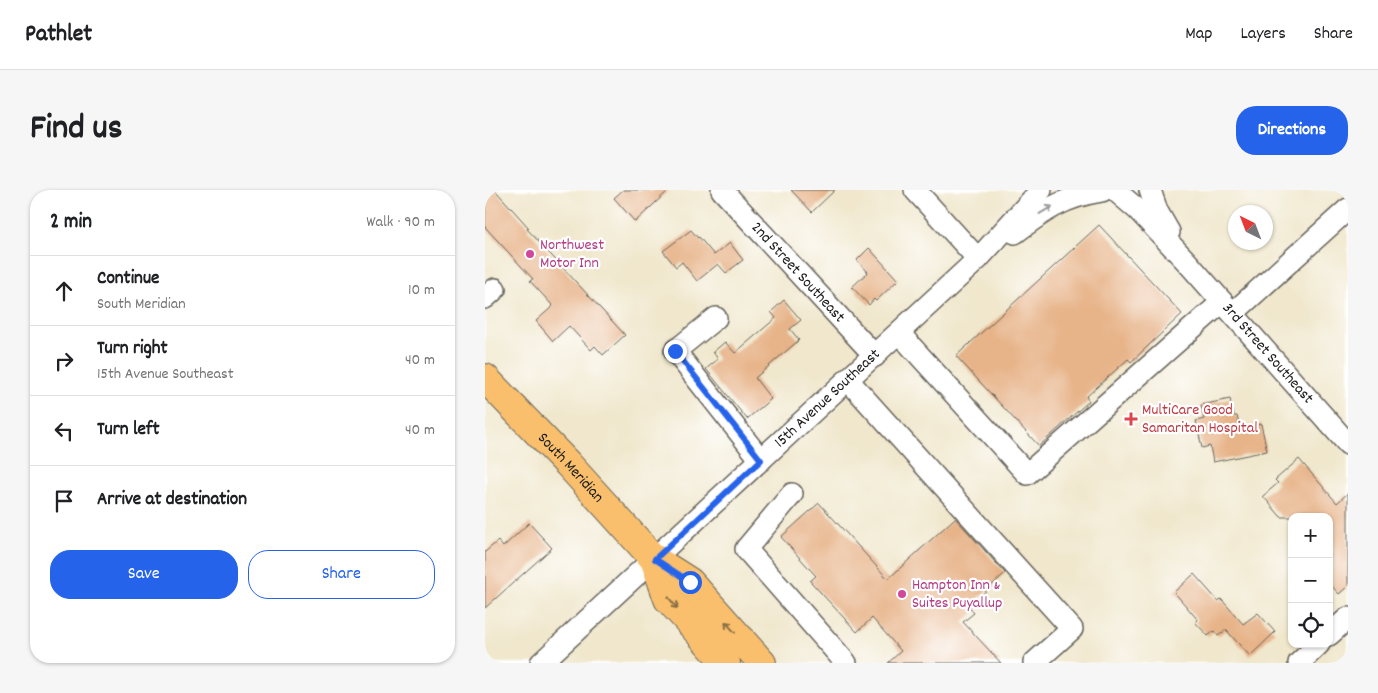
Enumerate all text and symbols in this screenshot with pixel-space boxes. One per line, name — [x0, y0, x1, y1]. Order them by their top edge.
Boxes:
text: Pathlet — [25, 18, 92, 52]
text: Map — [1185, 22, 1212, 47]
text: Layers — [1240, 22, 1286, 47]
text: Share — [1314, 22, 1353, 47]
text: Find us — [30, 105, 122, 155]
button: Directions — [1236, 106, 1348, 155]
one-way arrow — [1039, 205, 1053, 215]
north arrow — [1228, 205, 1273, 250]
text: 2 min — [50, 208, 92, 238]
text: Walk · 90 m — [366, 211, 435, 234]
street label: 2nd Street Southeast — [745, 217, 850, 328]
place label: Northwest Motor Inn — [540, 234, 604, 275]
marker: Northwest Motor Inn — [524, 248, 536, 260]
text: Continue — [97, 266, 159, 293]
icon: ahead — [50, 277, 78, 305]
text: 10 m — [408, 279, 435, 302]
text: South Meridian — [97, 293, 186, 316]
street label: 3rd Street Southeast — [1217, 298, 1319, 409]
text: Turn right — [97, 336, 168, 363]
route end — [664, 340, 687, 363]
street label: 15th Avenue Southeast — [769, 343, 886, 453]
icon: right — [50, 347, 78, 375]
text: 40 m — [405, 349, 435, 372]
text: 15th Avenue Southeast — [97, 363, 234, 386]
place label: MultiCare Good Samaritan Hospital — [1142, 399, 1258, 440]
marker: MultiCare Good Samaritan Hospital — [1124, 412, 1138, 426]
icon: left — [50, 417, 78, 445]
text: Turn left — [97, 417, 160, 444]
text: 40 m — [405, 419, 435, 442]
street label: South Meridian — [532, 427, 609, 508]
icon: arrive — [50, 487, 78, 515]
text: Arrive at destination — [97, 487, 247, 514]
map controls — [1288, 513, 1333, 648]
button: + — [1288, 513, 1333, 558]
button: Save — [50, 550, 238, 599]
button: Share — [248, 550, 435, 599]
button: − — [1288, 558, 1333, 603]
route start — [679, 571, 702, 594]
place label: Hampton Inn & Suites Puyallup — [912, 574, 1002, 615]
marker: Hampton Inn & Suites Puyallup — [896, 588, 908, 600]
one-way arrow — [667, 597, 678, 610]
button: locate — [1288, 603, 1333, 648]
one-way arrow — [724, 620, 736, 633]

